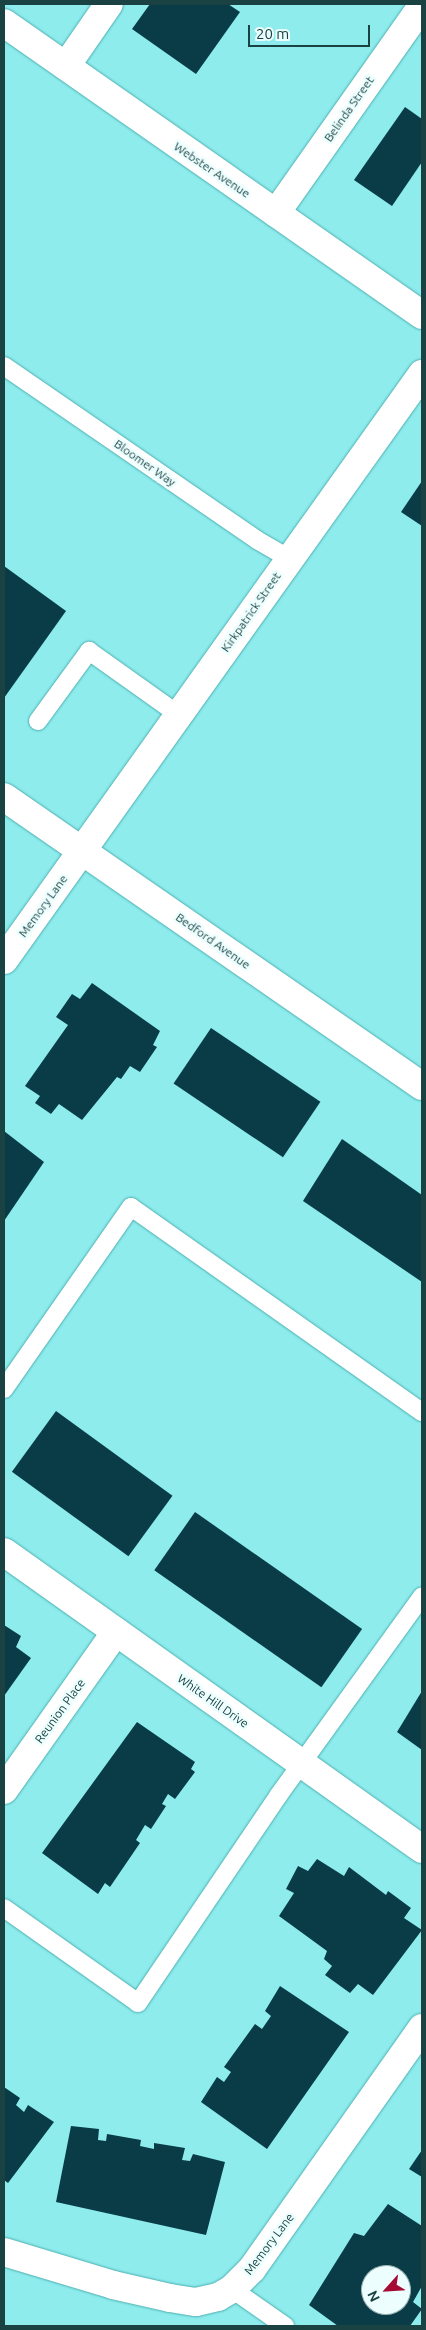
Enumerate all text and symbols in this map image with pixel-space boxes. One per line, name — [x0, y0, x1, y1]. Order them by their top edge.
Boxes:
scale bar — [251, 15, 374, 47]
text: 20 m — [256, 25, 289, 42]
street label: Belinda Street — [321, 73, 377, 145]
street label: Webster Avenue — [171, 139, 253, 201]
street label: Bloomer Way — [111, 436, 179, 490]
street label: Kirkpatrick Street — [218, 569, 284, 655]
street label: Memory Lane — [16, 872, 70, 940]
street label: Bedford Avenue — [173, 910, 253, 972]
street label: White Hill Drive — [175, 1671, 251, 1731]
street label: Reunion Place — [32, 1676, 88, 1746]
street label: Memory Lane — [241, 2210, 297, 2278]
north arrow — [361, 2265, 411, 2315]
text: N — [364, 2288, 383, 2304]

